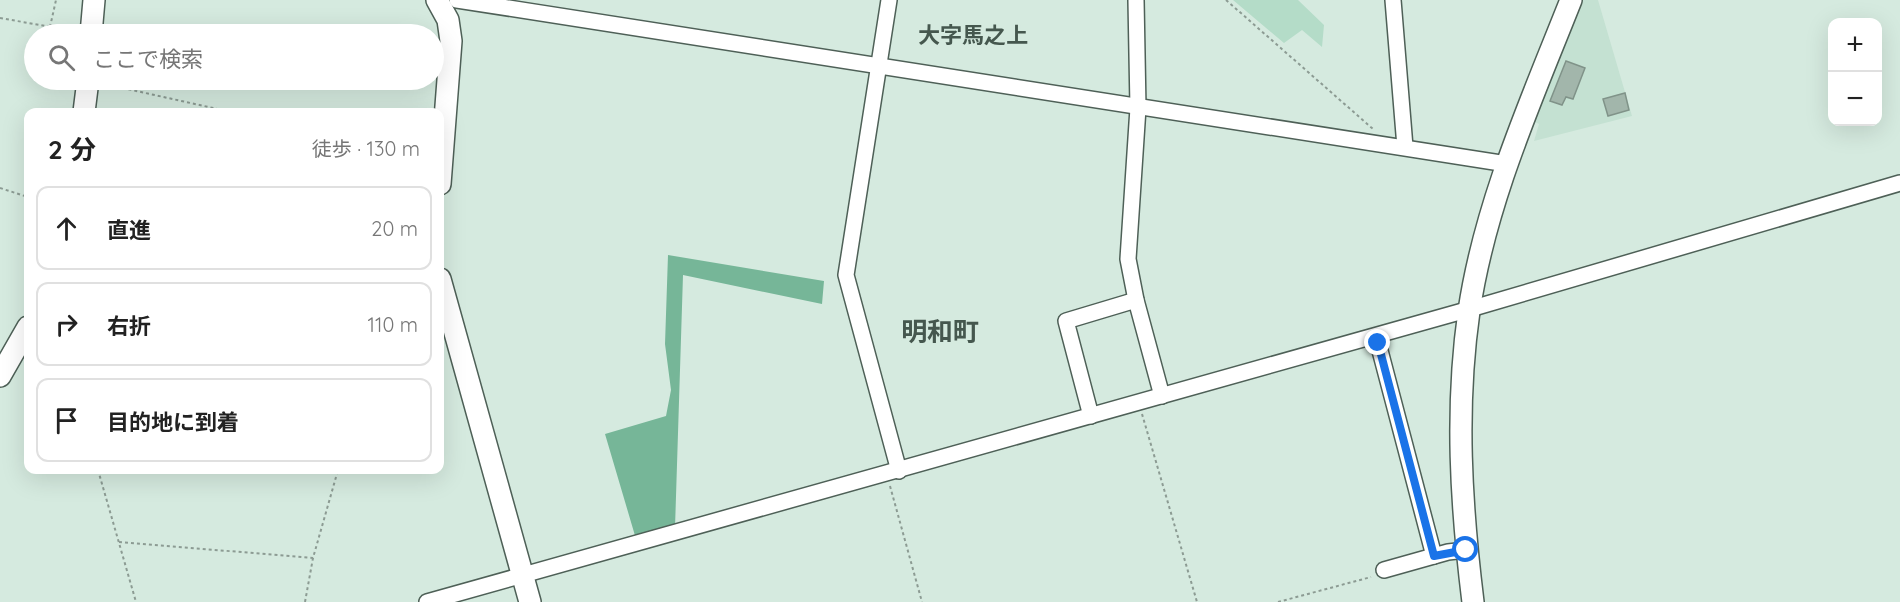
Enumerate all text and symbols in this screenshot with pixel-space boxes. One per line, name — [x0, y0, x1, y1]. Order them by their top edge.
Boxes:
map controls — [1828, 18, 1882, 126]
button: + — [1828, 18, 1882, 72]
district label: 大字馬之上 — [918, 21, 1028, 49]
search box — [24, 24, 444, 90]
icon: search — [45, 41, 78, 74]
text: ここで検索 — [93, 45, 203, 73]
button: − — [1828, 72, 1882, 126]
text: 2 分 — [48, 133, 96, 166]
text: 徒歩 · 130 m — [312, 136, 420, 161]
icon: ahead — [50, 212, 83, 245]
text: 直進 — [107, 216, 151, 244]
text: 20 m — [371, 216, 418, 241]
icon: right — [50, 308, 83, 341]
text: 右折 — [107, 312, 151, 340]
text: 110 m — [368, 312, 418, 337]
district label: 明和町 — [901, 315, 979, 348]
route end — [1364, 329, 1390, 355]
icon: arrive — [50, 404, 83, 437]
text: 目的地に到着 — [107, 408, 239, 436]
route start — [1452, 536, 1478, 562]

